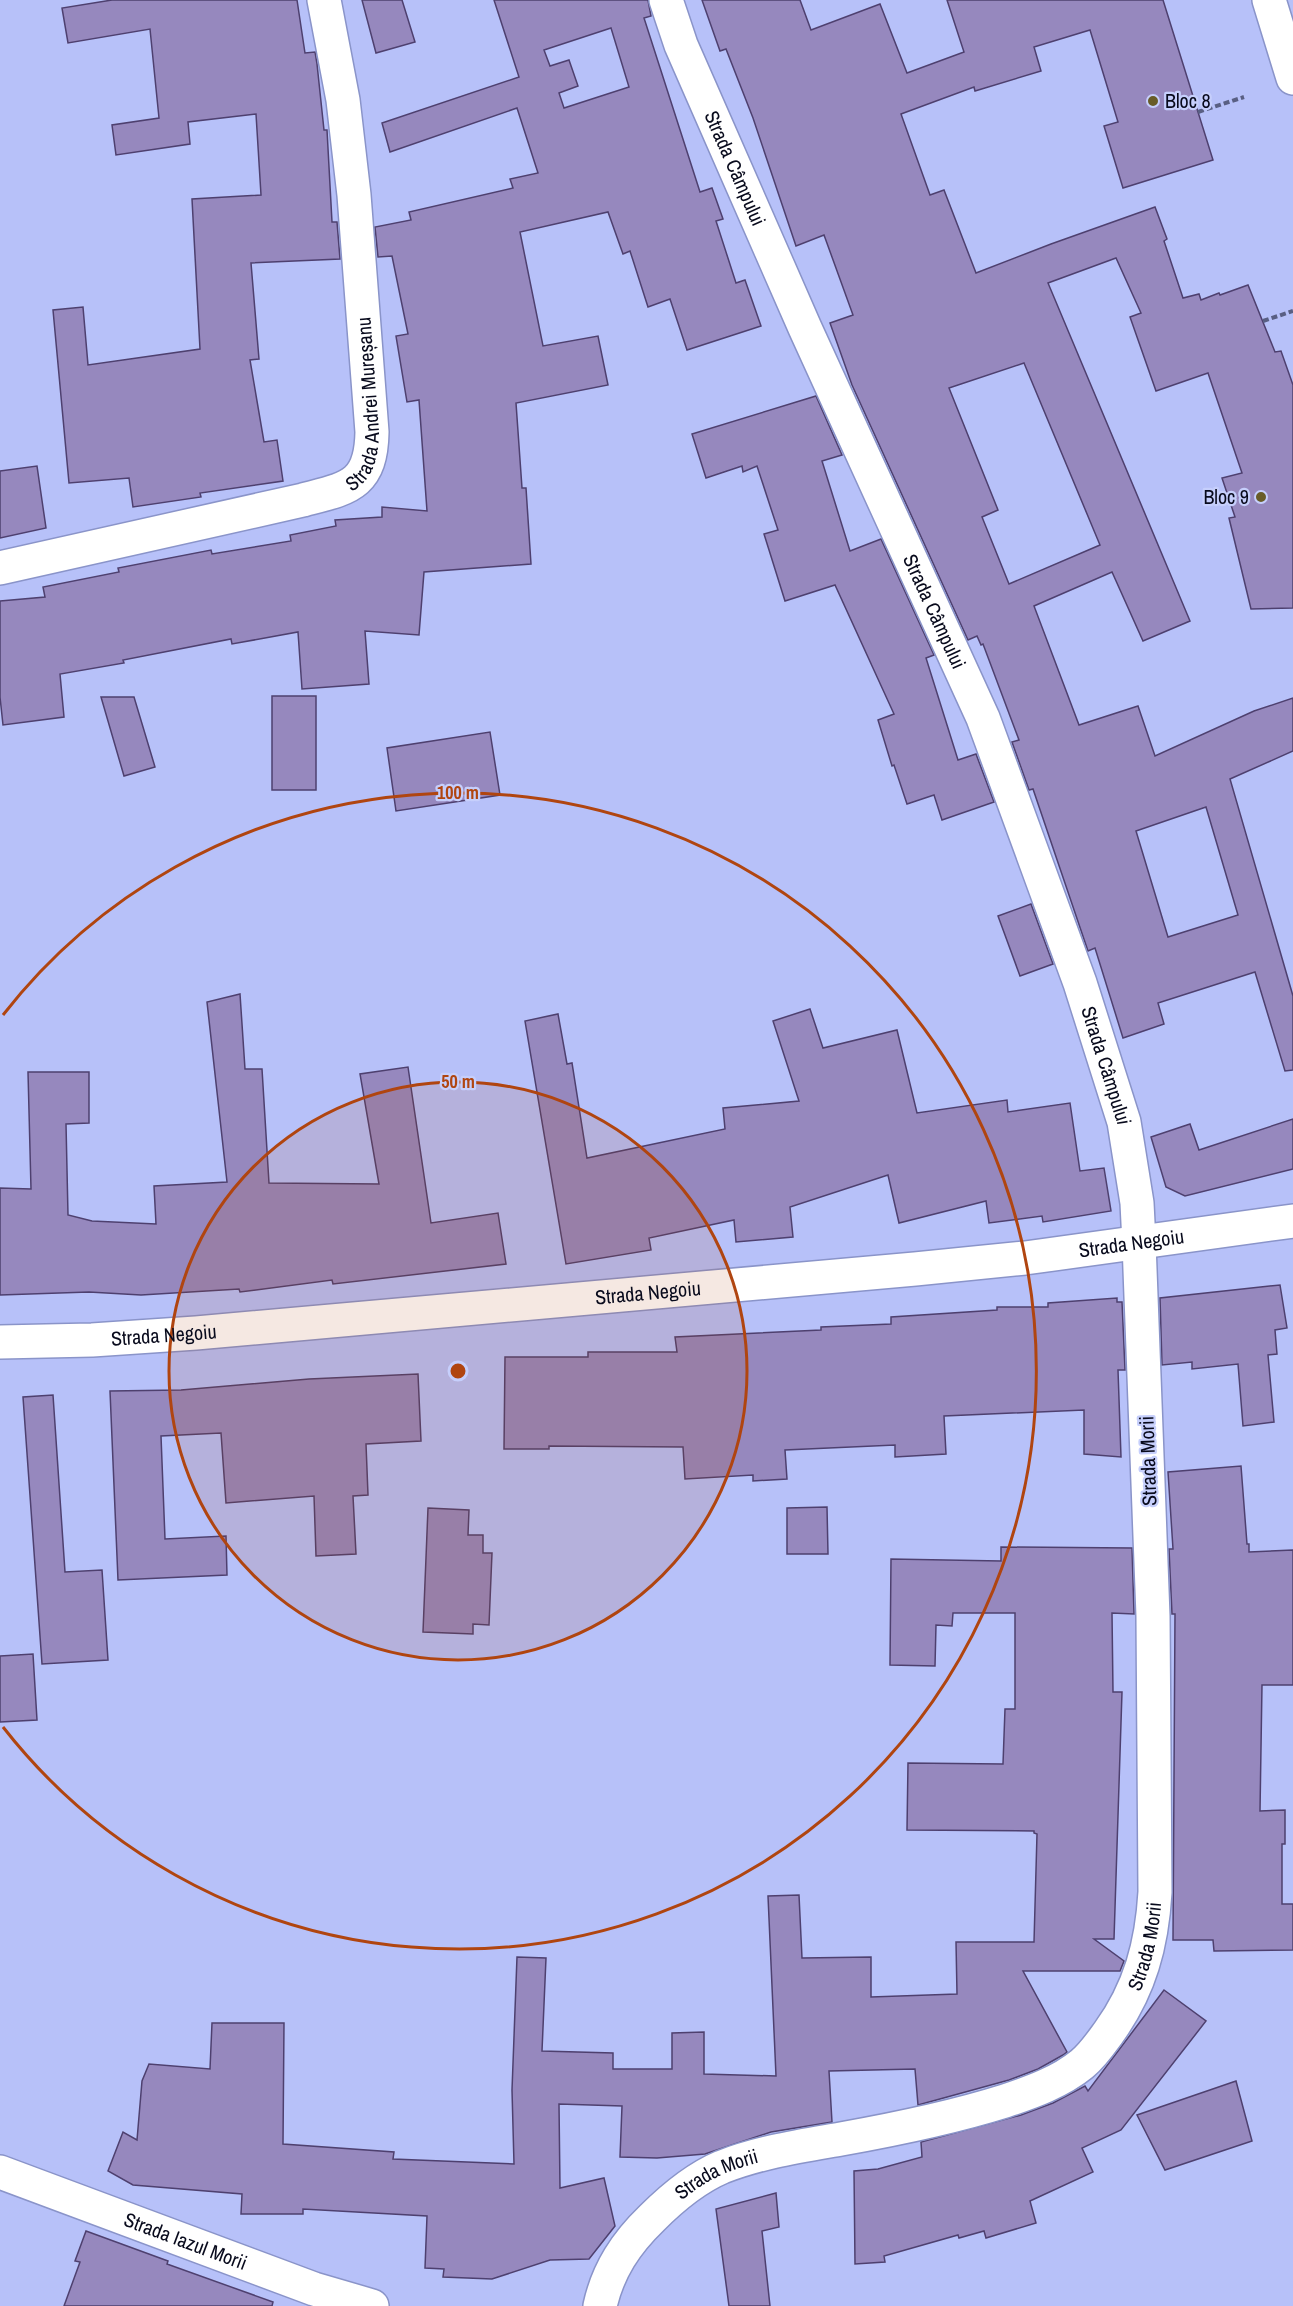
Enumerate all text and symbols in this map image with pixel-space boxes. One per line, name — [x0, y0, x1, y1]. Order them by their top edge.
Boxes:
place label: Bloc 8 — [1165, 87, 1211, 114]
marker: Bloc 8 — [1146, 94, 1160, 108]
street label: Strada Câmpului — [698, 106, 773, 230]
street label: Strada Andrei Mureșanu — [340, 316, 385, 497]
place label: Bloc 9 — [1203, 483, 1249, 510]
marker: Bloc 9 — [1254, 490, 1268, 504]
street label: Strada Câmpului — [897, 550, 973, 673]
text: 100 m — [437, 780, 479, 805]
street label: Strada Câmpului — [1075, 1003, 1138, 1126]
text: 50 m — [441, 1069, 475, 1094]
street label: Strada Negoiu — [1077, 1222, 1186, 1263]
street label: Strada Negoiu — [594, 1274, 702, 1310]
street label: Strada Negoiu — [110, 1317, 218, 1352]
centre of rings — [448, 1361, 468, 1381]
street label: Strada Morii — [1132, 1415, 1163, 1507]
street label: Strada Morii — [1121, 1901, 1167, 1994]
street label: Strada Morii — [669, 2142, 761, 2205]
street label: Strada Iazul Morii — [120, 2205, 251, 2276]

